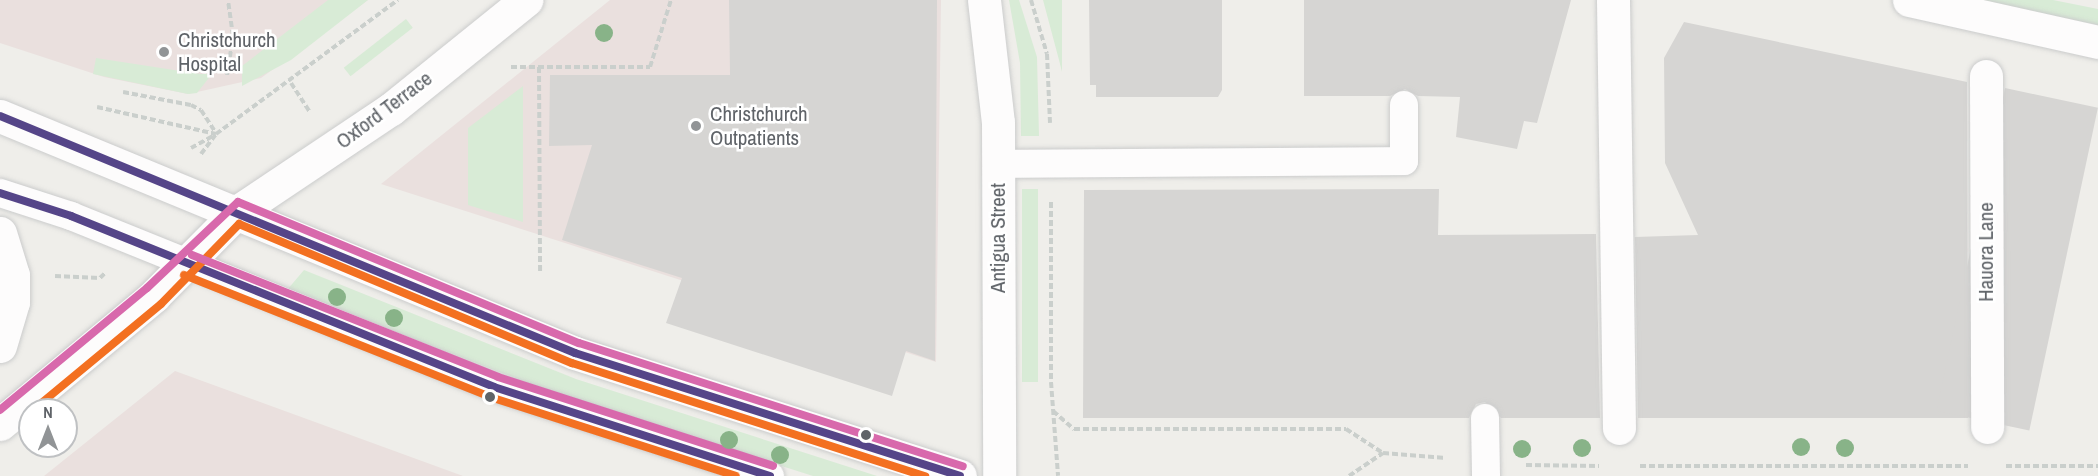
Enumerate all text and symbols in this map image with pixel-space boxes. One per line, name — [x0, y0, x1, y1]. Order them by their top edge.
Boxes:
place label: Christchurch Hospital — [178, 27, 276, 77]
marker: Christchurch Hospital — [155, 43, 173, 61]
street label: Oxford Terrace — [331, 66, 437, 154]
place label: Christchurch Outpatients — [710, 101, 808, 151]
marker: Christchurch Outpatients — [687, 117, 705, 135]
street label: Antigua Street — [985, 183, 1011, 293]
street label: Hauora Lane — [1973, 202, 1999, 302]
unlabelled marker — [484, 391, 496, 403]
north arrow — [18, 398, 78, 458]
text: N — [43, 401, 53, 423]
unlabelled marker — [860, 429, 872, 441]

